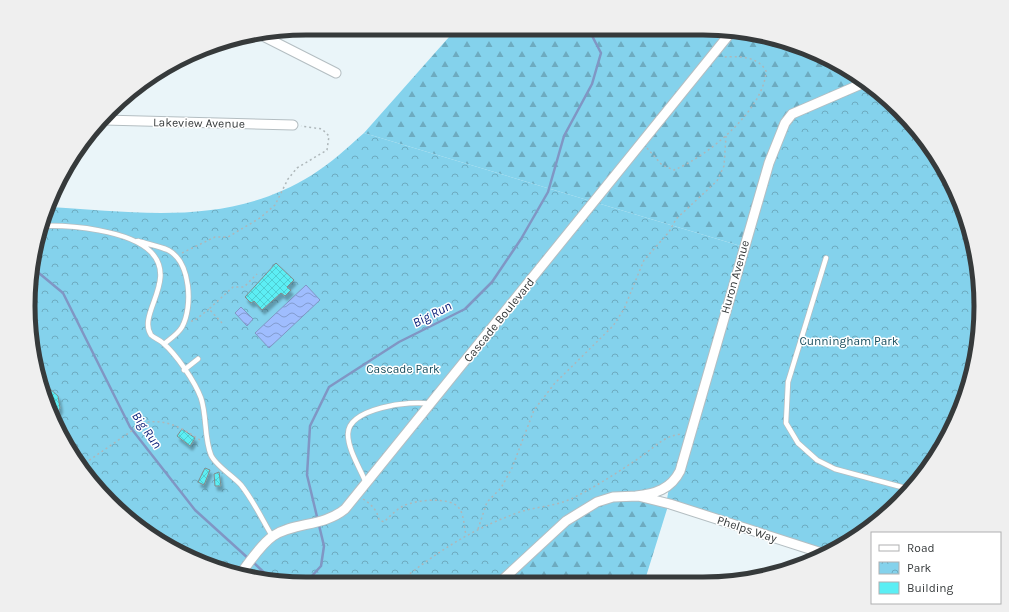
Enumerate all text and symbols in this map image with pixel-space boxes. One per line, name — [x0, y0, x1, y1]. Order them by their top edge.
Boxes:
street label: Lakeview Avenue — [153, 115, 245, 131]
street label: Huron Avenue — [718, 239, 752, 315]
street label: Cascade Boulevard — [461, 275, 537, 365]
water label: Big Run — [410, 298, 454, 330]
park label: Cunningham Park — [800, 334, 899, 348]
park label: Cascade Park — [366, 362, 440, 376]
water label: Big Run — [129, 409, 165, 451]
street label: Phelps Way — [715, 513, 779, 545]
legend — [871, 532, 1001, 604]
text: Road — [907, 541, 935, 555]
text: Park — [907, 561, 932, 575]
text: Building — [907, 581, 954, 595]

